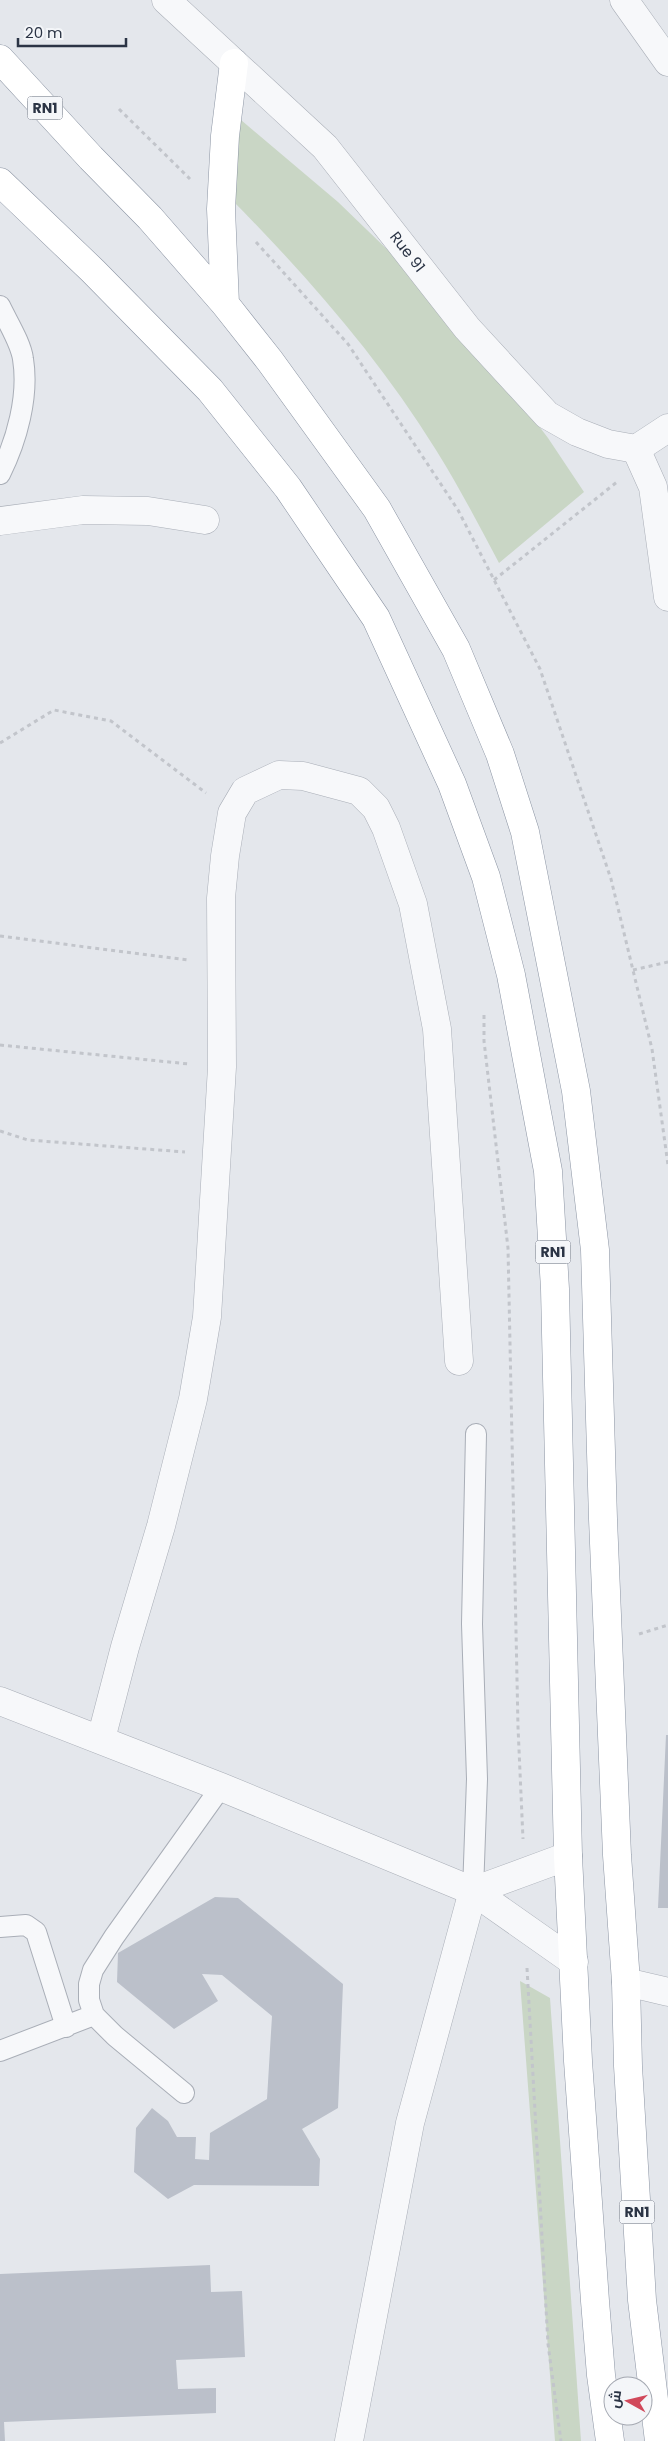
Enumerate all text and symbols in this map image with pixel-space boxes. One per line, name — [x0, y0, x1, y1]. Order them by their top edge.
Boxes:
scale bar — [18, 15, 125, 47]
text: 20 m — [25, 22, 63, 43]
road number: RN1 — [28, 96, 62, 120]
street label: Rue 91 — [385, 227, 430, 276]
road number: RN1 — [536, 1240, 570, 1264]
road number: RN1 — [620, 2200, 654, 2224]
north arrow — [603, 2376, 653, 2426]
text: ش — [604, 2389, 626, 2409]

